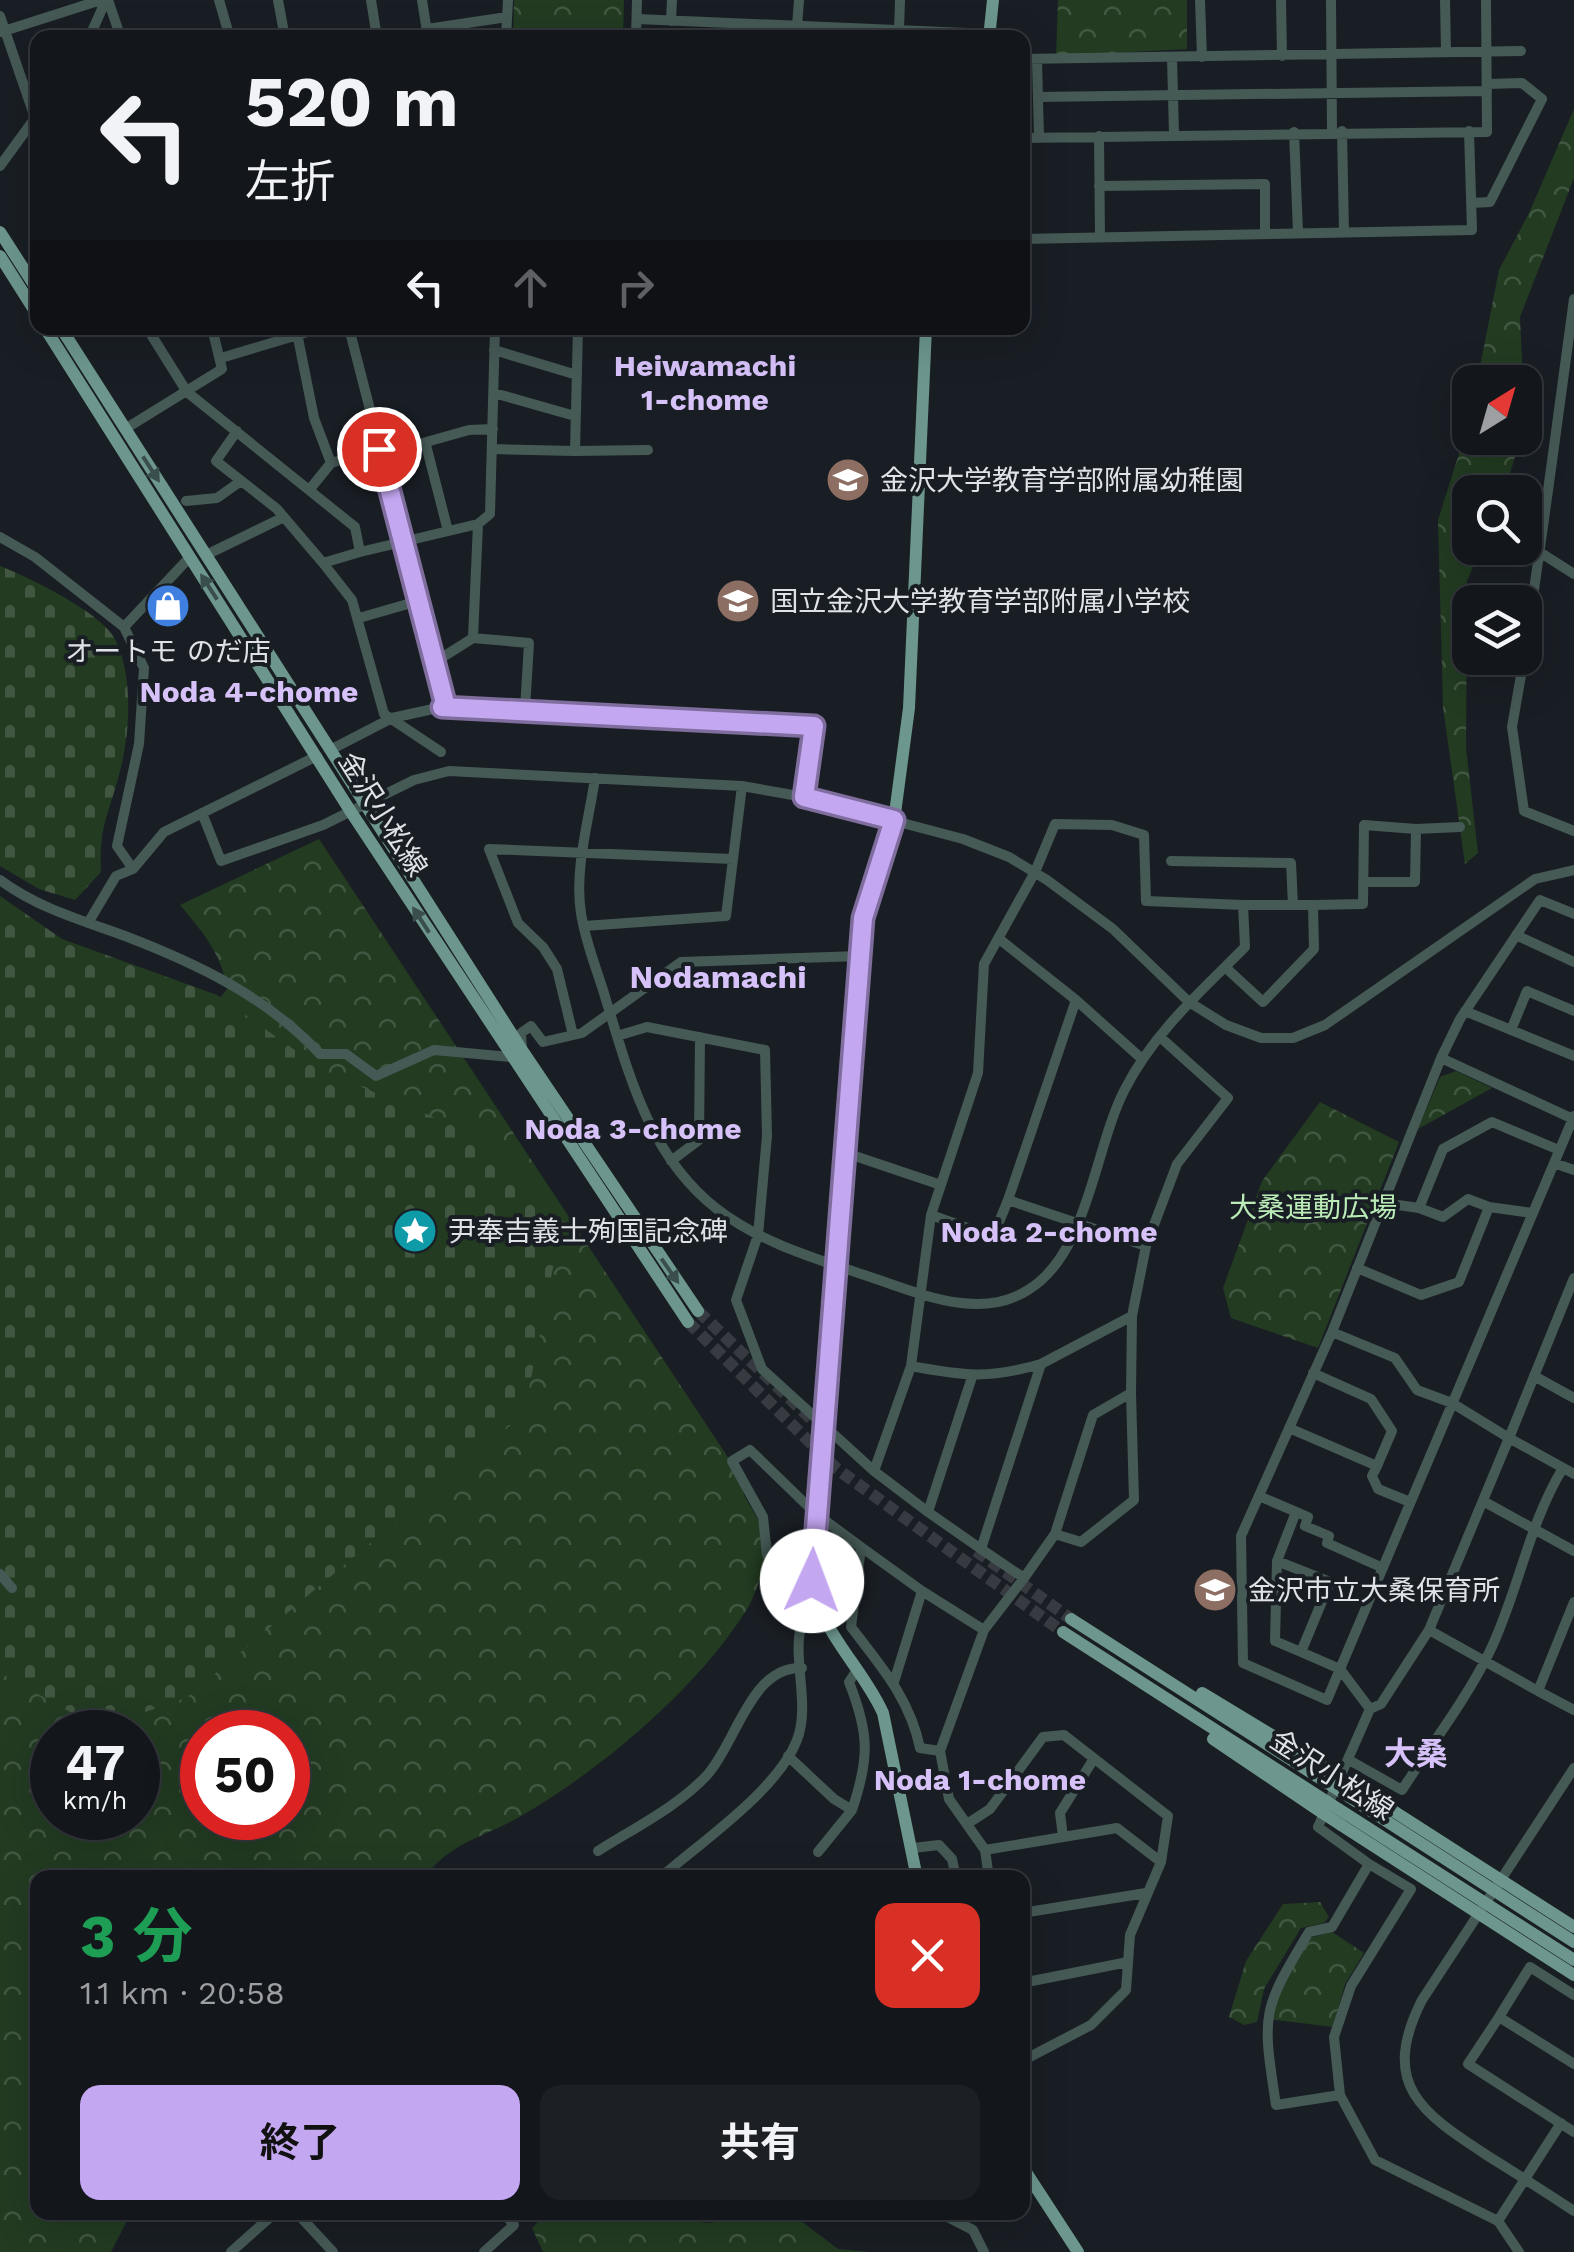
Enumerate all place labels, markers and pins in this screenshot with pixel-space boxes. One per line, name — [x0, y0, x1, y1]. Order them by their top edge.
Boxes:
pin — [337, 407, 422, 492]
school or university icon: 金沢大学教育学部附属幼稚園 — [825, 457, 871, 503]
place label: 金沢大学教育学部附属幼稚園 — [880, 464, 1244, 497]
school or university icon: 国立金沢大学教育学部附属小学校 — [715, 578, 761, 624]
shop icon: オートモ のだ店 — [145, 583, 191, 629]
place label: 国立金沢大学教育学部附属小学校 — [770, 585, 1190, 618]
place label: オートモ のだ店 — [65, 635, 271, 668]
place icon: 尹奉吉義士殉国記念碑 — [392, 1208, 438, 1254]
place label: 尹奉吉義士殉国記念碑 — [448, 1215, 728, 1248]
school or university icon: 金沢市立大桑保育所 — [1192, 1567, 1238, 1613]
place label: 金沢市立大桑保育所 — [1248, 1574, 1500, 1607]

